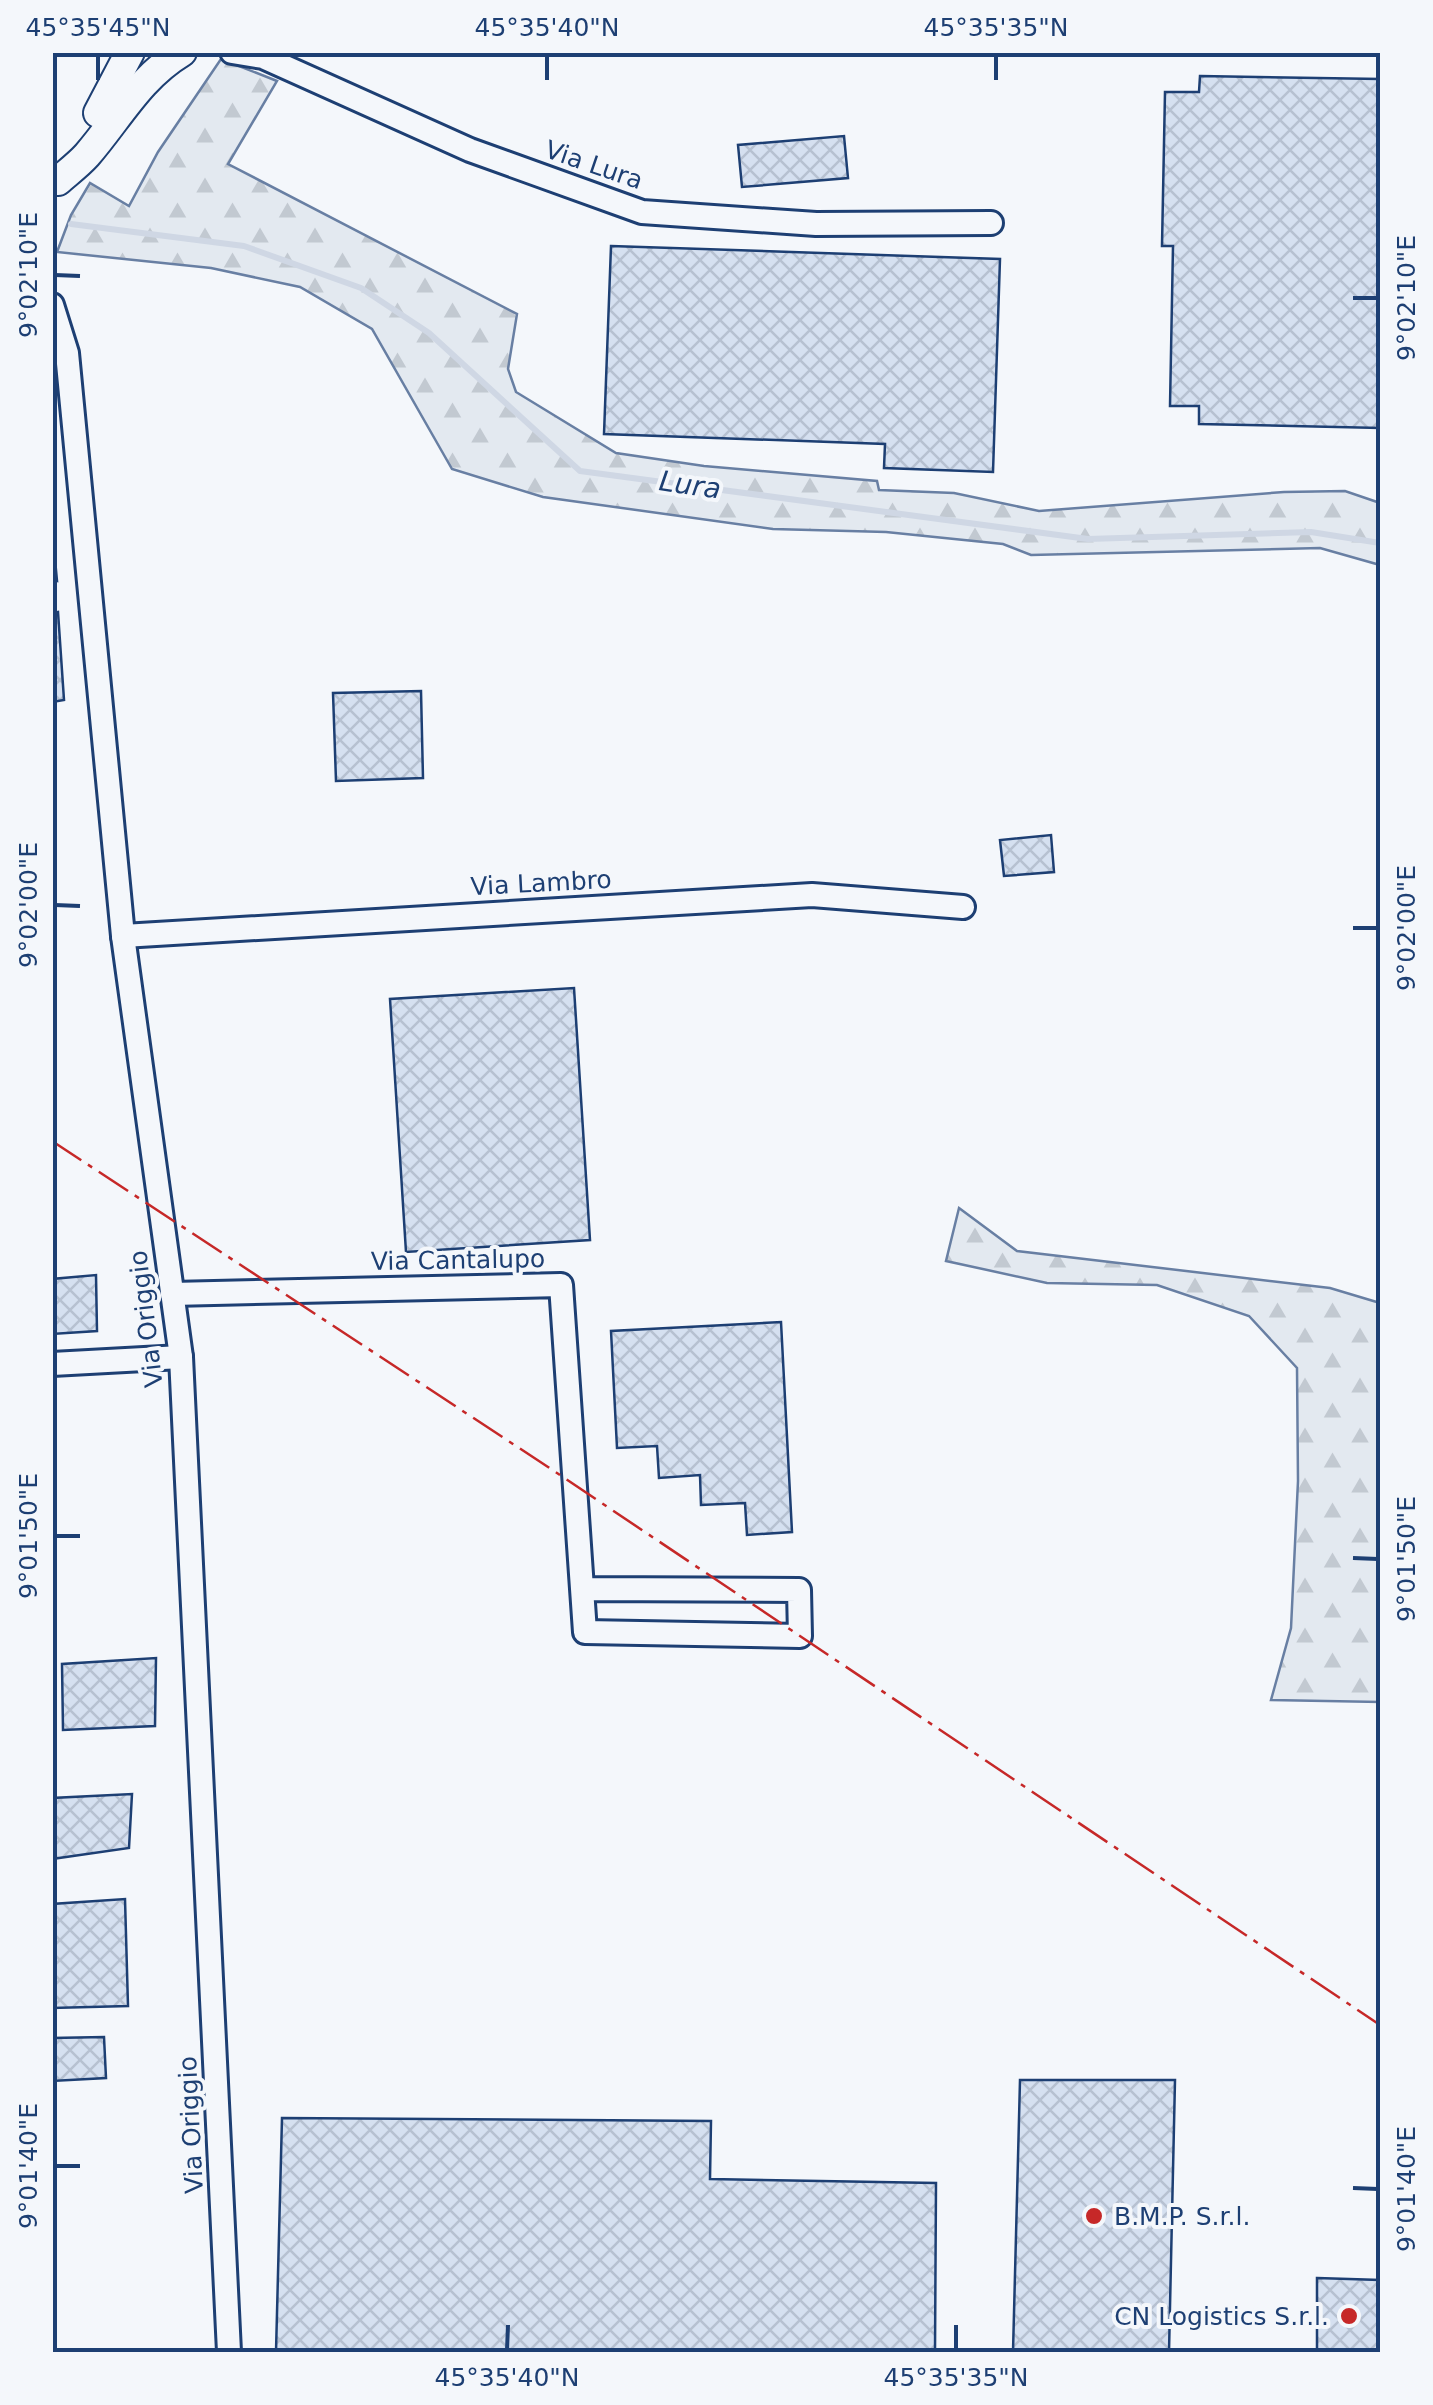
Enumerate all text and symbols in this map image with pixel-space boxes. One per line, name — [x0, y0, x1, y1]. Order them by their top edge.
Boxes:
text: 45°35'45"N — [25, 13, 171, 42]
text: 45°35'40"N — [474, 13, 620, 42]
text: 45°35'35"N — [923, 13, 1069, 42]
street label: Via Lura — [541, 135, 647, 195]
text: 9°02'10"E — [14, 212, 43, 338]
text: 9°02'10"E — [1392, 235, 1421, 361]
water label: Lura — [657, 464, 723, 506]
text: 9°02'00"E — [14, 842, 43, 968]
street label: Via Lambro — [470, 865, 612, 901]
text: 9°02'00"E — [1392, 865, 1421, 991]
street label: Via Cantalupo — [371, 1244, 545, 1276]
street label: Via Origgio — [123, 1249, 169, 1389]
text: 9°01'50"E — [14, 1473, 43, 1599]
text: 9°01'50"E — [1392, 1496, 1421, 1622]
street label: Via Origgio — [173, 2056, 209, 2194]
text: 9°01'40"E — [14, 2103, 43, 2229]
text: 9°01'40"E — [1392, 2126, 1421, 2252]
place label: B.M.P. S.r.l. — [1114, 2202, 1250, 2231]
marker: B.M.P. S.r.l. — [1083, 2205, 1105, 2227]
place label: CN Logistics S.r.l. — [1114, 2302, 1329, 2331]
marker: CN Logistics S.r.l. — [1338, 2305, 1360, 2327]
text: 45°35'40"N — [434, 2363, 580, 2392]
text: 45°35'35"N — [883, 2363, 1029, 2392]

